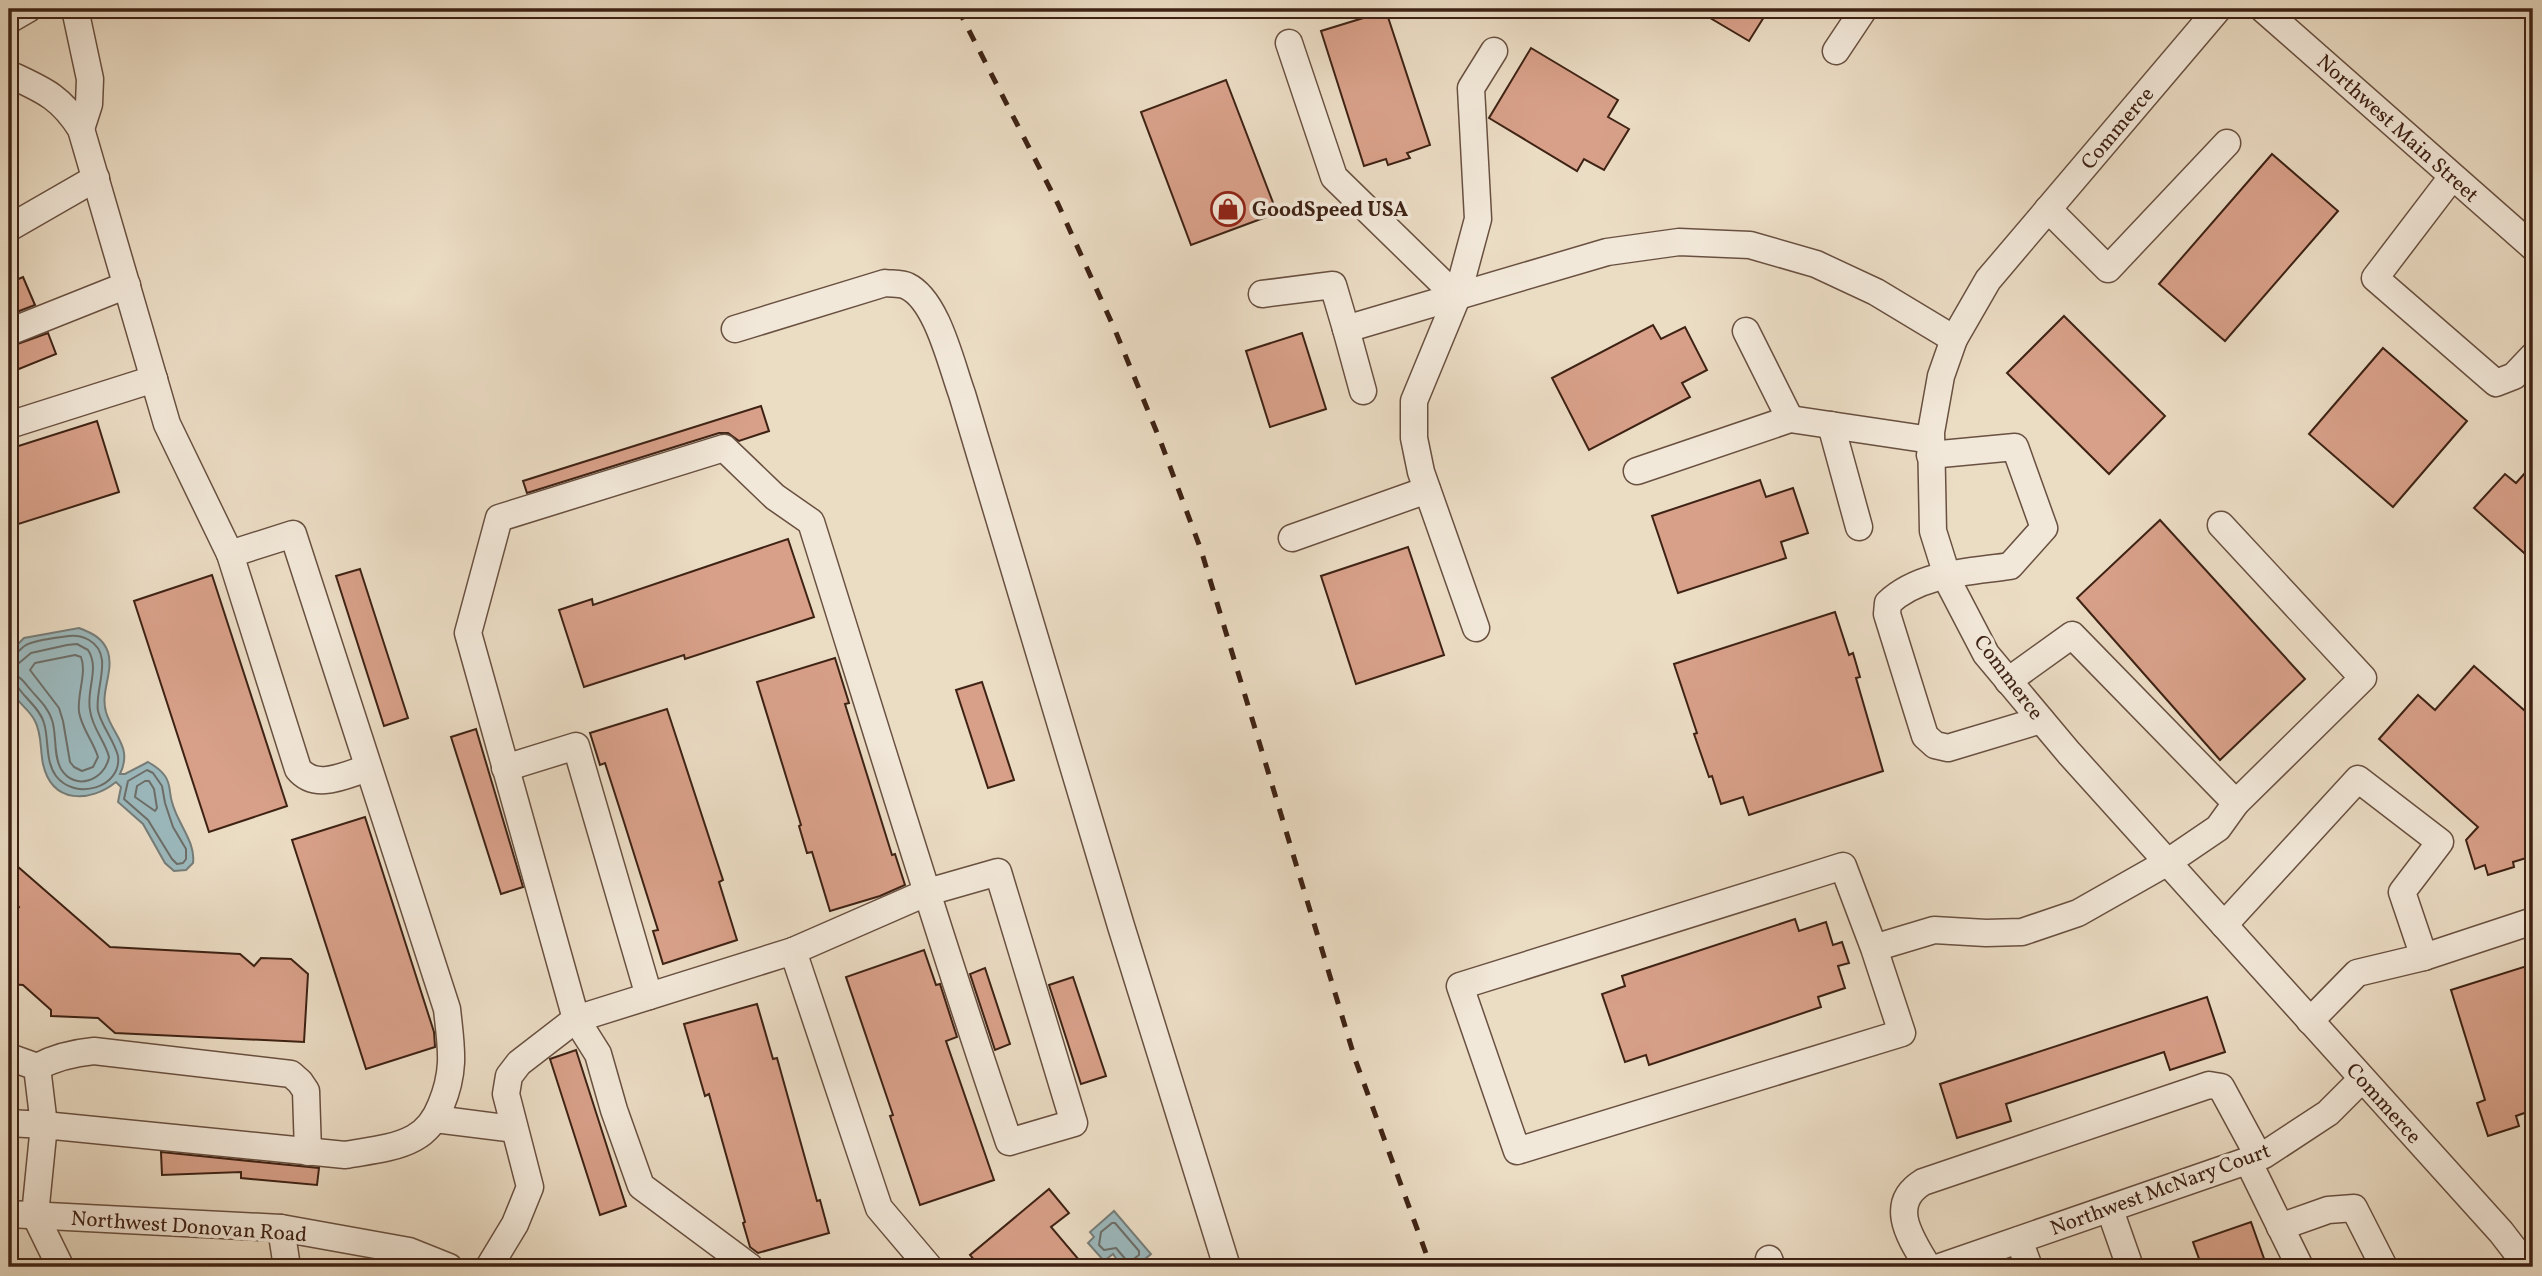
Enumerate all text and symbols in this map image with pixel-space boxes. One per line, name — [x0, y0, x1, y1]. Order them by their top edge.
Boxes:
street label: Northwest Main Street — [2310, 48, 2484, 210]
street label: Commerce — [2075, 81, 2161, 177]
shop icon: GoodSpeed USA — [1209, 190, 1247, 228]
place label: GoodSpeed USA — [1252, 196, 1408, 225]
street label: Commerce — [1966, 629, 2050, 727]
street label: Commerce — [2339, 1057, 2427, 1151]
street label: Northwest McNary Court — [2046, 1137, 2275, 1244]
street label: Northwest Donovan Road — [70, 1205, 308, 1250]

